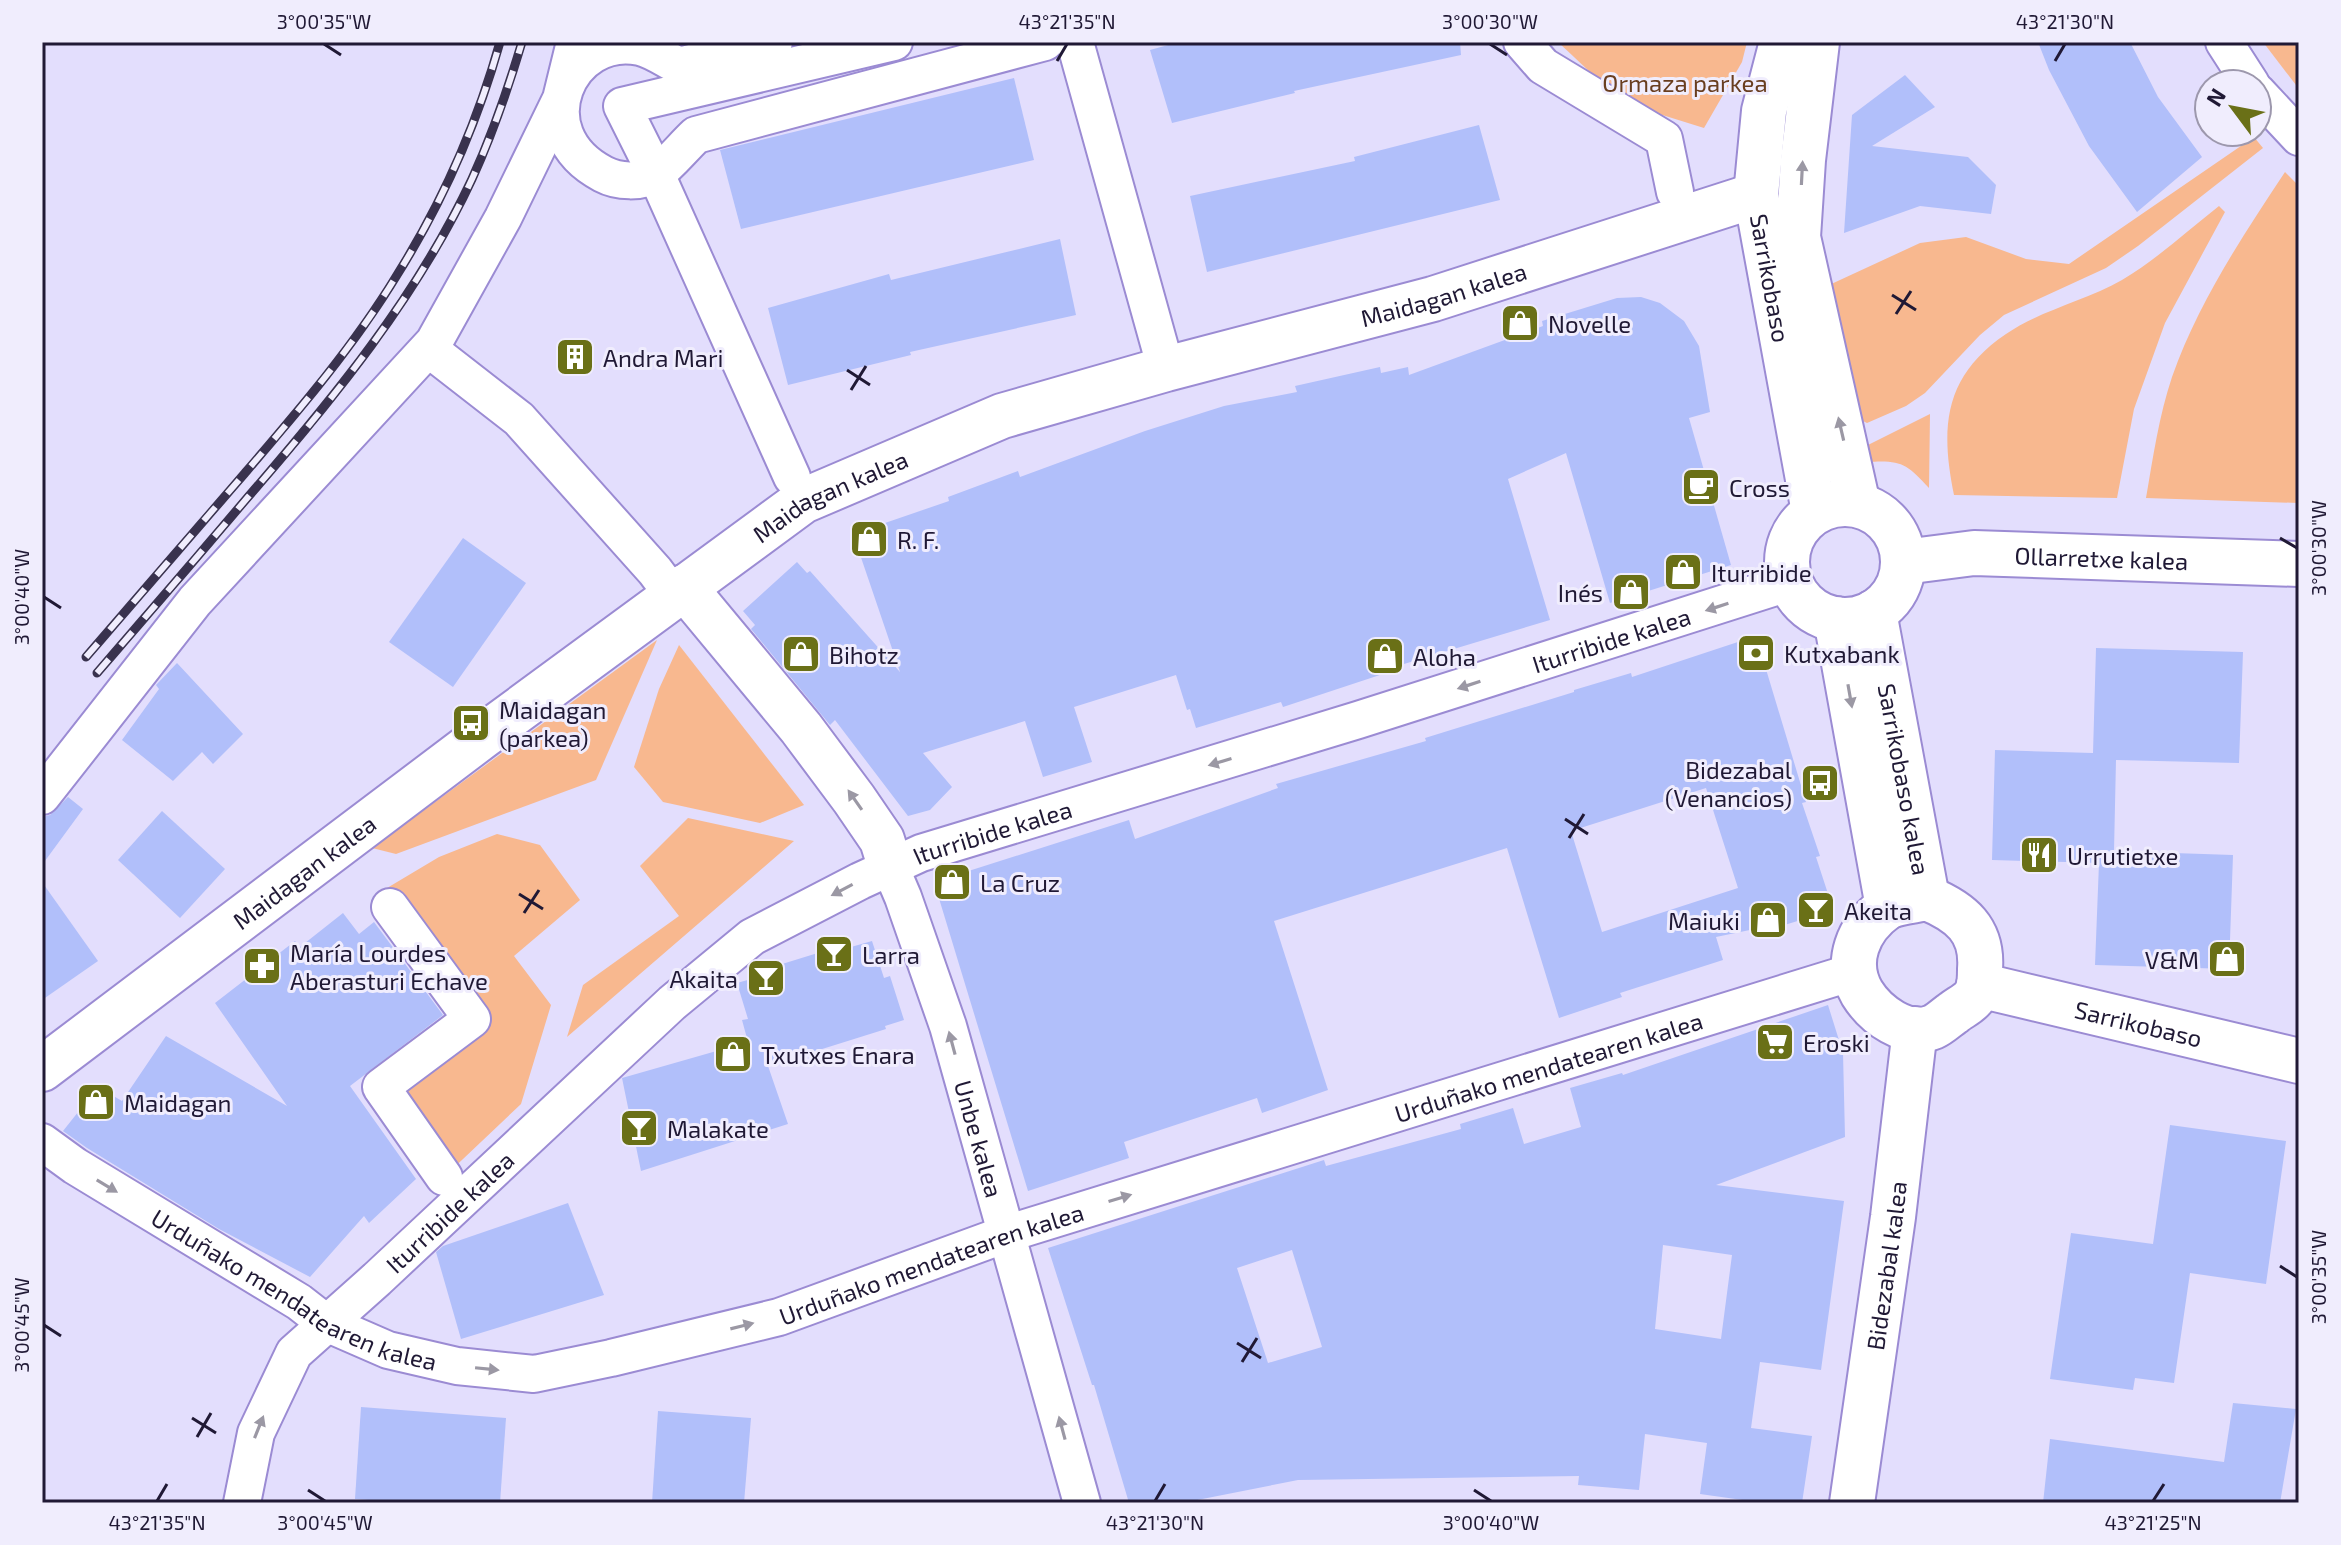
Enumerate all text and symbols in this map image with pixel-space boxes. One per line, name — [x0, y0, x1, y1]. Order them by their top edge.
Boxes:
text: 3°00'35"W — [277, 9, 371, 33]
text: 43°21'35"N — [1018, 9, 1116, 33]
text: 3°00'30"W — [1442, 9, 1538, 33]
text: 43°21'30"N — [2016, 9, 2114, 33]
park label: Ormaza parkea — [1602, 68, 1768, 97]
north arrow — [2193, 68, 2273, 148]
text: N — [2200, 83, 2230, 110]
one-way arrow — [1796, 160, 1809, 185]
street label: Sarrikobaso — [1745, 211, 1797, 345]
street label: Maidagan kalea — [1357, 255, 1530, 332]
shop icon: Novelle — [1499, 302, 1541, 344]
place label: Novelle — [1548, 309, 1631, 338]
building icon: Andra Mari — [554, 336, 596, 378]
place label: Andra Mari — [603, 343, 724, 372]
one-way arrow — [1834, 416, 1847, 441]
street label: Maidagan kalea — [747, 444, 912, 548]
cafe icon: Cross — [1680, 466, 1722, 508]
place label: Cross — [1729, 473, 1790, 502]
text: 3°00'30"W — [2306, 500, 2330, 596]
shop icon: R. F. — [848, 518, 890, 560]
place label: R. F. — [897, 525, 939, 554]
street label: Ollarretxe kalea — [2014, 540, 2189, 575]
text: 3°00'40"W — [9, 549, 33, 645]
shop icon: Iturribide — [1662, 551, 1704, 593]
place label: Iturribide — [1711, 558, 1812, 587]
shop icon: Inés — [1610, 571, 1652, 613]
place label: Inés — [1558, 578, 1603, 607]
street label: Iturribide kalea — [1528, 601, 1694, 678]
one-way arrow — [1704, 601, 1728, 614]
bank icon: Kutxabank — [1735, 632, 1777, 674]
shop icon: Bihotz — [780, 633, 822, 675]
shop icon: Aloha — [1364, 635, 1406, 677]
place label: Kutxabank — [1784, 639, 1900, 668]
place label: Bihotz — [829, 640, 899, 669]
place label: Aloha — [1413, 642, 1476, 671]
one-way arrow — [1456, 679, 1480, 692]
street label: Sarrikobaso kalea — [1873, 681, 1937, 877]
one-way arrow — [1844, 684, 1856, 709]
place label: Maidagan (parkea) — [499, 695, 607, 752]
bus stop icon: Maidagan (parkea) — [450, 702, 492, 744]
place label: Bidezabal (Venancios) — [1665, 755, 1792, 812]
one-way arrow — [1208, 756, 1232, 769]
bus stop icon: Bidezabal (Venancios) — [1799, 762, 1841, 804]
one-way arrow — [848, 790, 863, 811]
street label: Iturribide kalea — [908, 794, 1075, 869]
street label: Maidagan kalea — [227, 808, 381, 935]
restaurant icon: Urrutietxe — [2018, 834, 2060, 876]
place label: Urrutietxe — [2067, 841, 2178, 870]
shop icon: La Cruz — [931, 861, 973, 903]
place label: La Cruz — [980, 868, 1060, 897]
one-way arrow — [831, 884, 854, 897]
bar icon: Akeita — [1795, 889, 1837, 931]
place label: Akeita — [1844, 896, 1912, 925]
shop icon: Maiuki — [1747, 899, 1789, 941]
place label: Maiuki — [1668, 906, 1740, 935]
bar icon: Larra — [813, 933, 855, 975]
place label: María Lourdes Aberasturi Echave — [290, 938, 488, 995]
shop icon: V&M — [2206, 938, 2248, 980]
place label: Larra — [862, 940, 920, 969]
pharmacy icon: María Lourdes Aberasturi Echave — [241, 945, 283, 987]
place label: V&M — [2145, 945, 2199, 974]
bar icon: Akaita — [745, 957, 787, 999]
place label: Akaita — [669, 964, 738, 993]
street label: Sarrikobaso — [2072, 994, 2205, 1052]
street label: Urduñako mendatearen kalea — [1391, 1005, 1706, 1127]
supermarket icon: Eroski — [1754, 1021, 1796, 1063]
place label: Eroski — [1803, 1028, 1870, 1057]
one-way arrow — [946, 1031, 958, 1056]
shop icon: Txutxes Enara — [712, 1033, 754, 1075]
place label: Txutxes Enara — [761, 1040, 915, 1069]
street label: Unbe kalea — [949, 1077, 1010, 1200]
shop icon: Maidagan — [75, 1081, 117, 1123]
place label: Maidagan — [124, 1088, 232, 1117]
bar icon: Malakate — [618, 1107, 660, 1149]
place label: Malakate — [667, 1114, 769, 1143]
street label: Iturribide kalea — [379, 1145, 519, 1278]
one-way arrow — [96, 1178, 118, 1192]
street label: Bidezabal kalea — [1860, 1179, 1912, 1352]
one-way arrow — [1109, 1191, 1133, 1204]
street label: Urduñako mendatearen kalea — [775, 1196, 1087, 1330]
street label: Urduñako mendatearen kalea — [147, 1202, 440, 1375]
text: 3°00'35"W — [2306, 1230, 2330, 1324]
text: 3°00'45"W — [9, 1277, 33, 1373]
one-way arrow — [729, 1319, 754, 1332]
one-way arrow — [475, 1362, 500, 1375]
one-way arrow — [253, 1415, 266, 1439]
one-way arrow — [1055, 1415, 1067, 1440]
text: 43°21'35"N — [108, 1510, 206, 1534]
text: 3°00'45"W — [277, 1510, 373, 1534]
text: 43°21'30"N — [1106, 1510, 1204, 1534]
text: 3°00'40"W — [1443, 1510, 1539, 1534]
text: 43°21'25"N — [2104, 1510, 2202, 1534]

